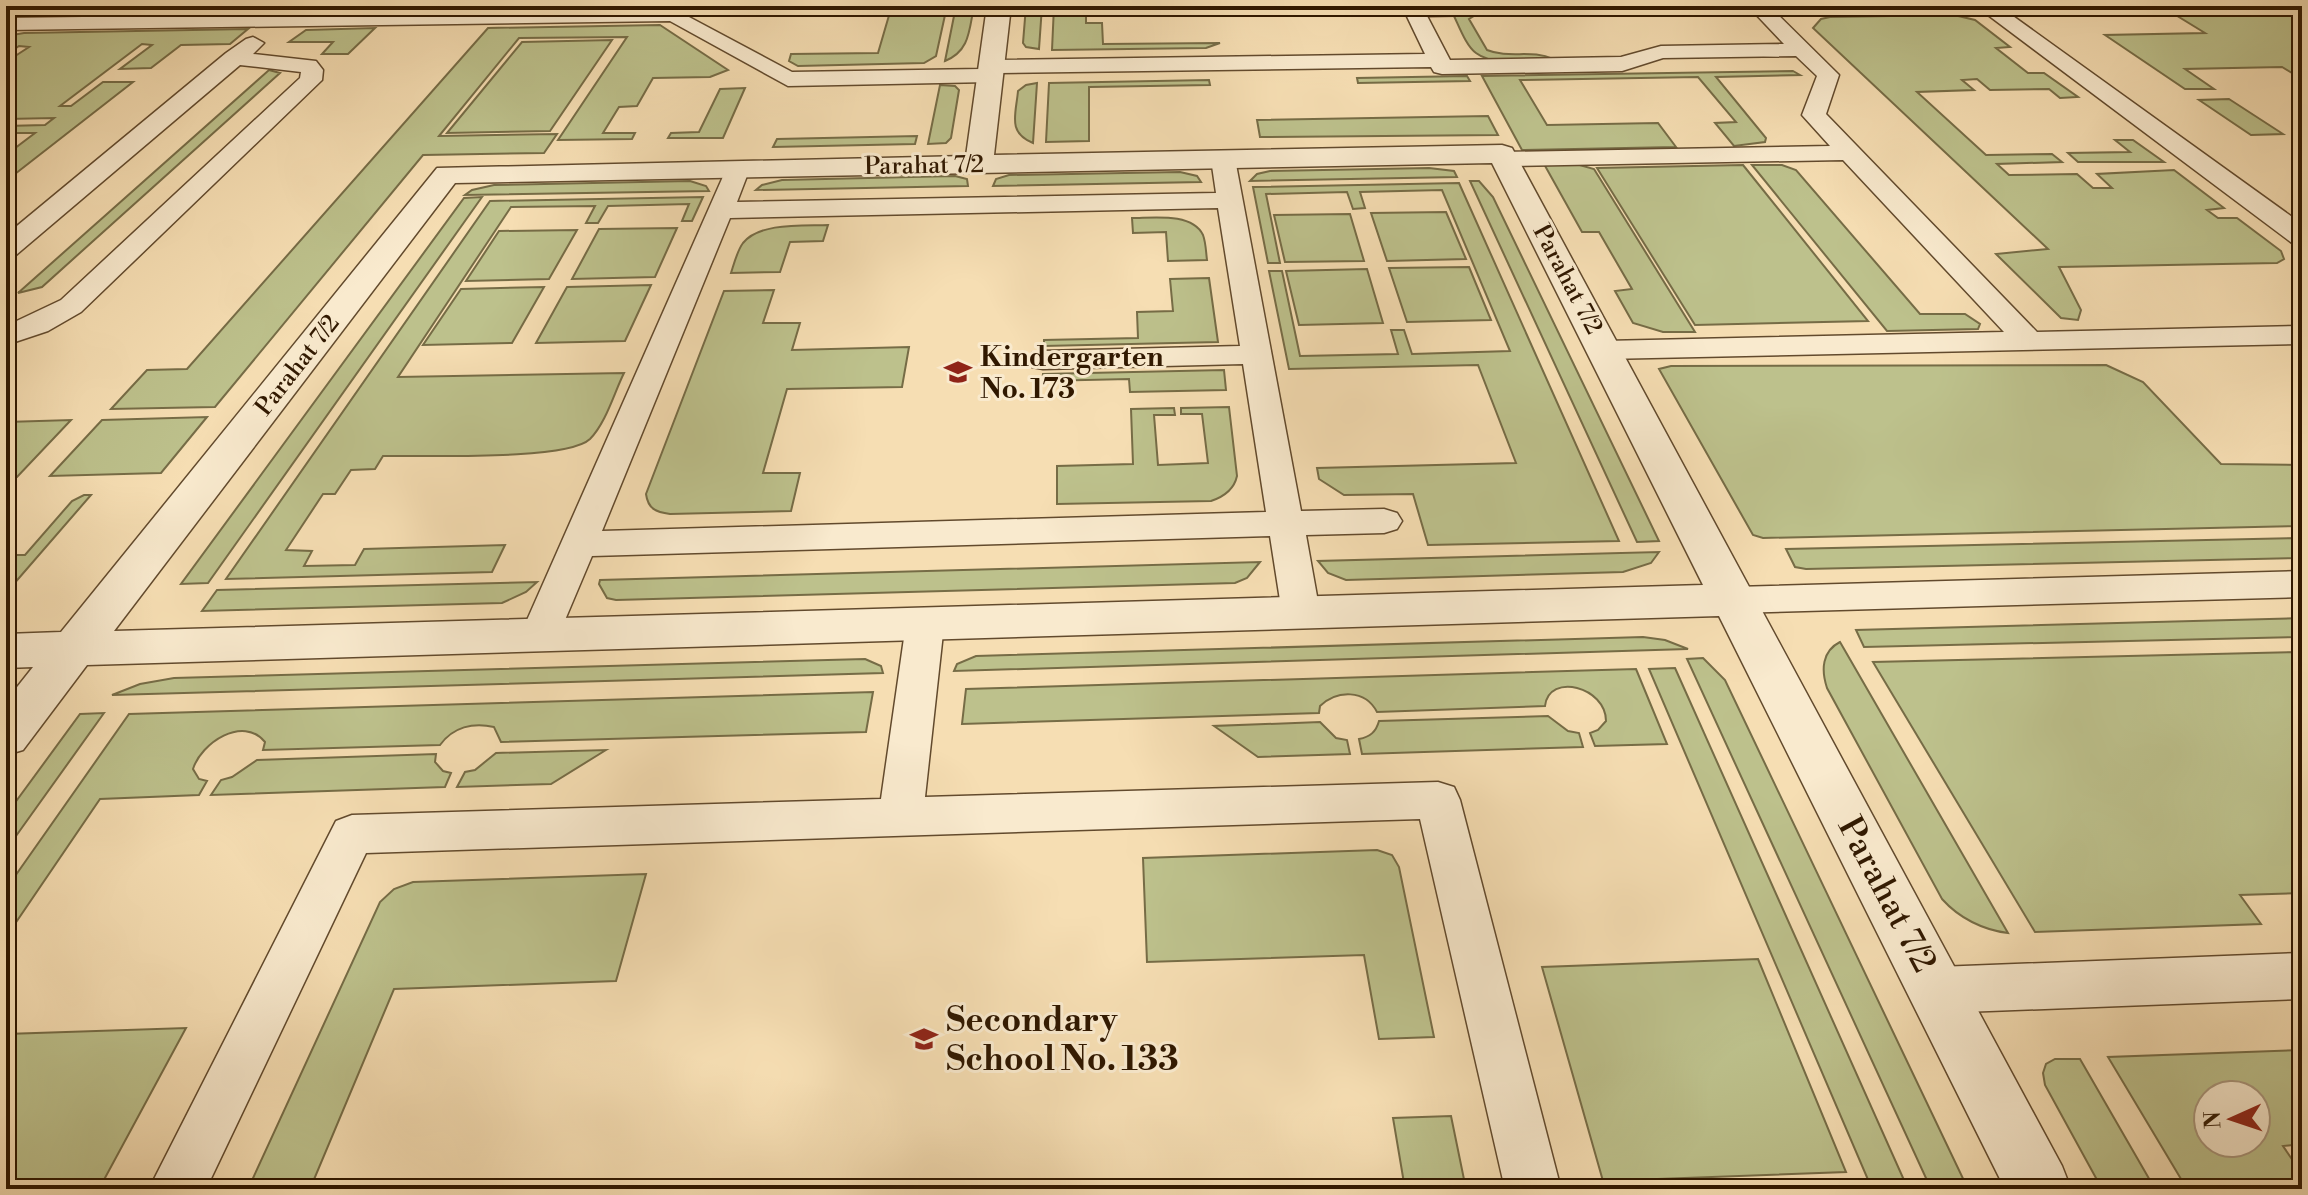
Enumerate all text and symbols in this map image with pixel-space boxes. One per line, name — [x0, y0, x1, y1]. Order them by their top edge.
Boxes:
street label: Parahat 7/2 — [864, 150, 984, 182]
street label: Parahat 7/2 — [1526, 219, 1609, 339]
street label: Parahat 7/2 — [249, 309, 347, 422]
place label: Kindergarten No. 173 — [980, 340, 1164, 407]
school or university icon: Kindergarten No. 173 — [943, 357, 973, 387]
street label: Parahat 7/2 — [1828, 810, 1945, 980]
place label: Secondary School No. 133 — [946, 1000, 1179, 1081]
school or university icon: Secondary School No. 133 — [909, 1024, 939, 1054]
north arrow — [2192, 1079, 2272, 1159]
text: N — [2200, 1110, 2227, 1129]

